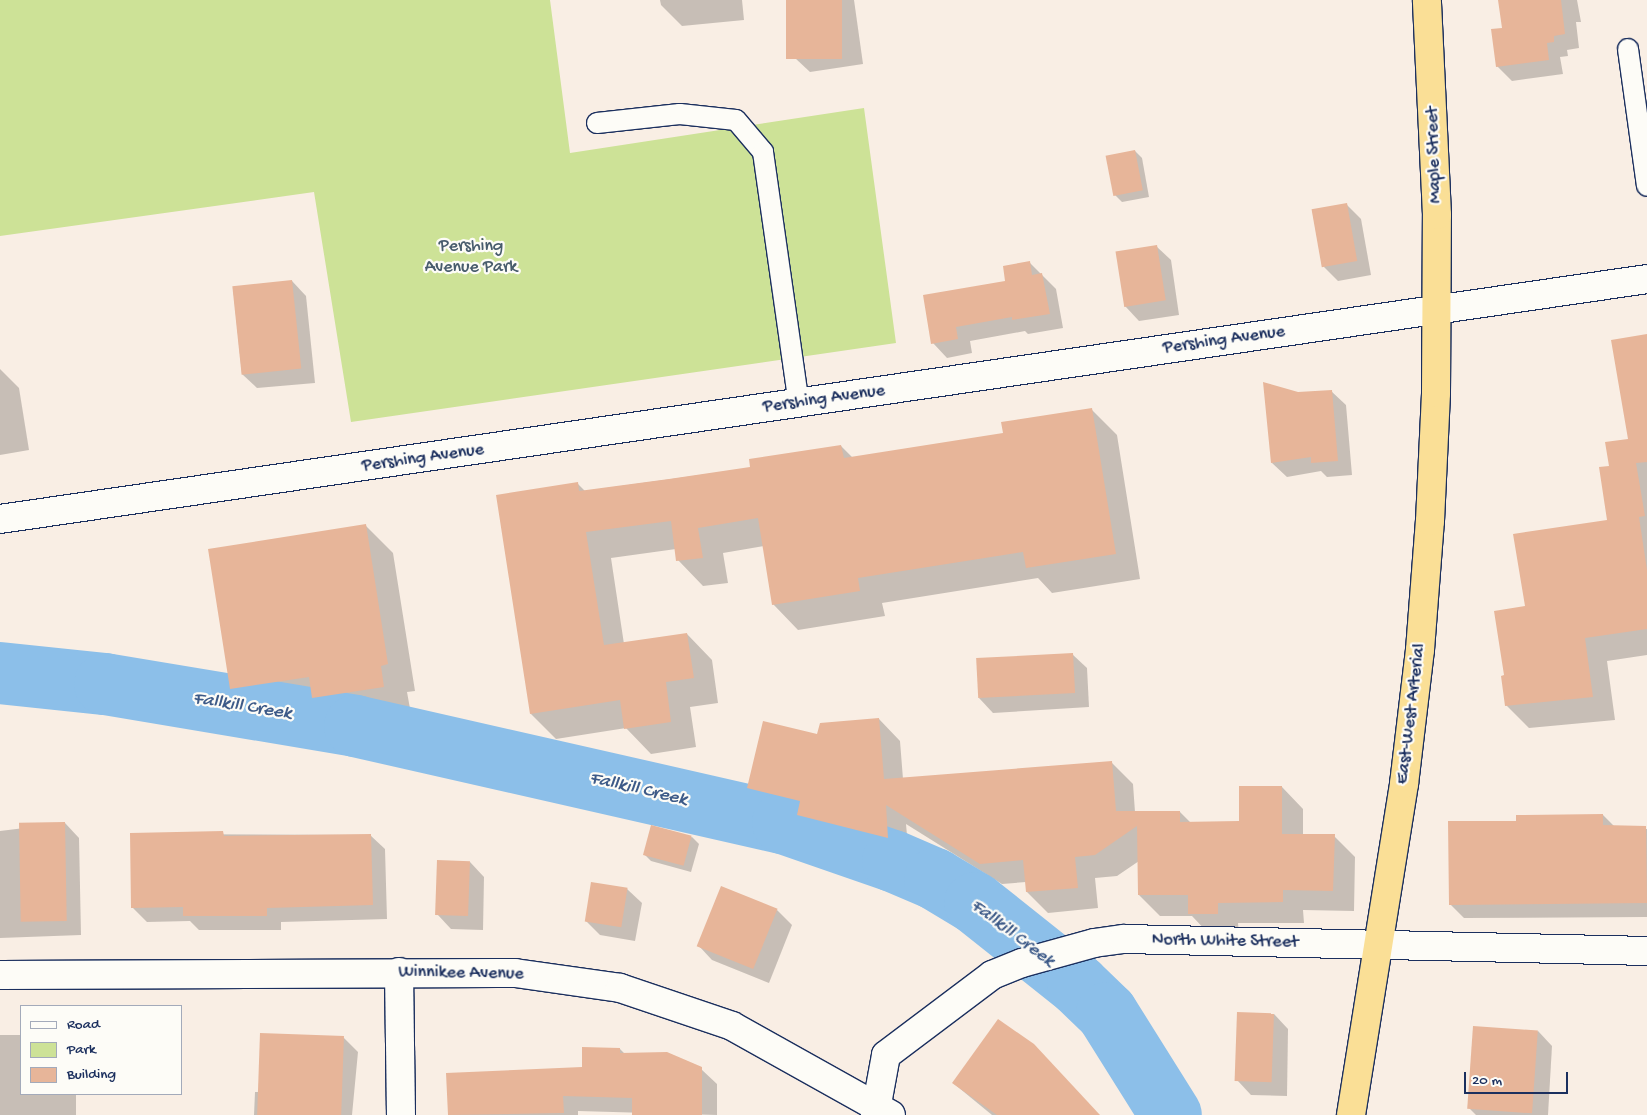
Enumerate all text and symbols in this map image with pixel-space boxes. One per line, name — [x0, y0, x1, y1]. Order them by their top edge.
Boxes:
street label: Maple Street — [1423, 106, 1447, 204]
park label: Pershing Avenue Park — [425, 237, 517, 280]
street label: Pershing Avenue — [1162, 322, 1286, 360]
street label: Pershing Avenue — [762, 381, 886, 419]
street label: Pershing Avenue — [361, 440, 485, 478]
street label: East-West Arterial — [1393, 642, 1431, 786]
water label: Fallkill Creek — [191, 688, 293, 726]
water label: Fallkill Creek — [587, 768, 689, 812]
water label: Fallkill Creek — [966, 895, 1058, 973]
street label: North White Street — [1152, 930, 1298, 954]
street label: Winnikee Avenue — [398, 962, 524, 986]
legend — [20, 1005, 182, 1095]
text: Road — [67, 1016, 100, 1034]
text: Park — [67, 1041, 96, 1059]
scale bar — [1467, 1062, 1571, 1094]
text: Building — [67, 1066, 116, 1084]
text: 20 m — [1472, 1072, 1502, 1090]

